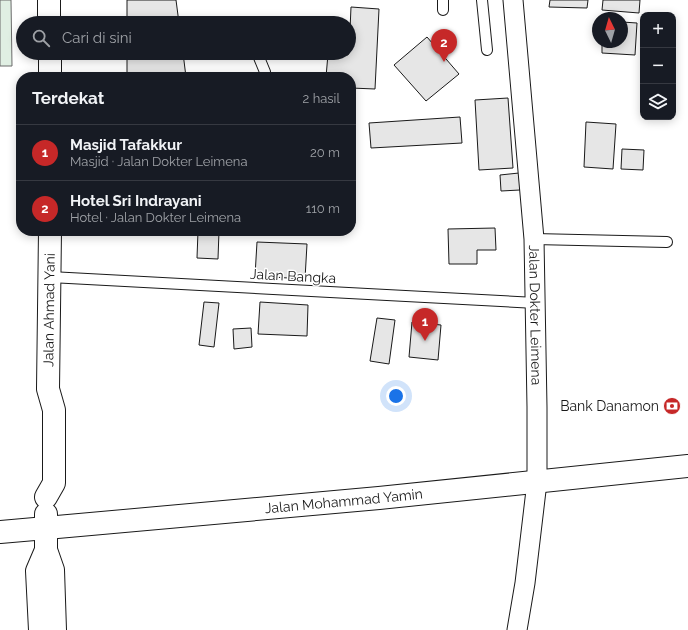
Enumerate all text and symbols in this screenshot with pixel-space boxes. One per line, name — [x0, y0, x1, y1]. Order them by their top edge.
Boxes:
north arrow — [592, 12, 628, 48]
map controls — [640, 12, 676, 120]
button: + — [640, 12, 676, 48]
search box — [16, 16, 356, 60]
icon: search — [30, 27, 52, 49]
text: Cari di sini — [62, 29, 132, 47]
pin: 2 — [431, 29, 457, 62]
button: − — [640, 48, 676, 84]
button: layers — [640, 84, 676, 120]
text: Terdekat — [32, 88, 104, 108]
text: 2 hasil — [303, 91, 340, 106]
text: Masjid Tafakkur — [70, 136, 182, 154]
text: 1 — [42, 145, 48, 160]
text: 20 m — [310, 145, 340, 160]
text: Masjid · Jalan Dokter Leimena — [70, 154, 248, 169]
text: Hotel Sri Indrayani — [70, 192, 202, 210]
text: 2 — [41, 201, 49, 216]
text: 110 m — [306, 201, 340, 216]
text: Hotel · Jalan Dokter Leimena — [70, 210, 241, 225]
street label: Jalan Dokter Leimena — [526, 245, 545, 385]
street label: Jalan Ahmad Yani — [40, 253, 58, 367]
street label: Jalan Bangka — [250, 266, 336, 286]
pin: 1 — [412, 308, 438, 341]
your location — [386, 386, 406, 406]
bank icon: Bank Danamon — [662, 396, 682, 416]
place label: Bank Danamon — [560, 398, 659, 414]
street label: Jalan Mohammad Yamin — [264, 486, 424, 516]

